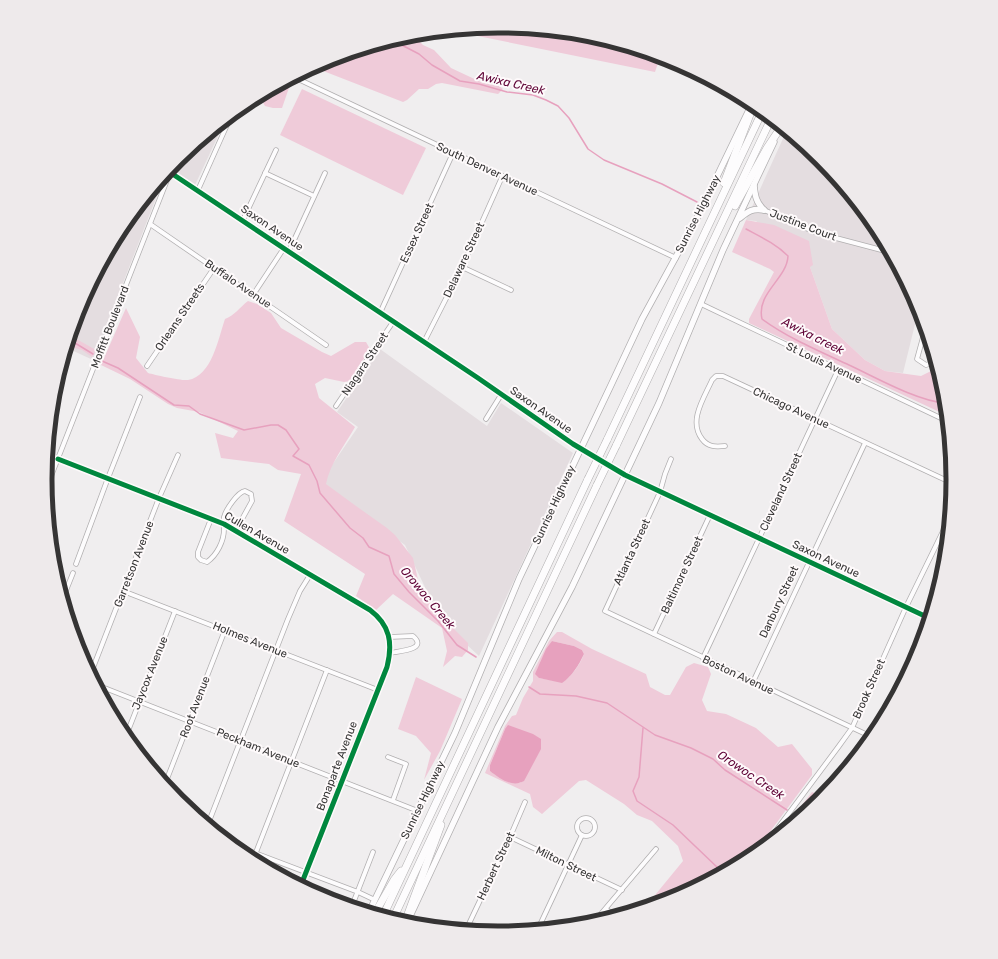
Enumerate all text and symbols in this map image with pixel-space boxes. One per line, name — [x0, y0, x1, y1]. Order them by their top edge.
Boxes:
water label: Awixa Creek — [475, 68, 547, 98]
street label: South Denver Avenue — [434, 140, 540, 198]
street label: Sunrise Highway — [673, 173, 723, 255]
street label: Essex Street — [398, 200, 437, 265]
street label: Saxon Avenue — [238, 202, 306, 254]
street label: Justine Court — [768, 206, 839, 244]
street label: Delaware Street — [441, 220, 487, 300]
street label: Buffalo Avenue — [202, 257, 274, 311]
street label: Orleans Streets — [153, 280, 208, 353]
street label: Moffitt Boulevard — [88, 284, 132, 370]
water label: Awixa creek — [779, 314, 847, 358]
street label: Niagara Street — [339, 329, 391, 398]
street label: St Louis Avenue — [784, 340, 864, 386]
street label: Saxon Avenue — [508, 384, 574, 436]
street label: Chicago Avenue — [751, 385, 831, 431]
street label: Cleveland Street — [757, 450, 805, 533]
street label: Sunrise Highway — [530, 463, 578, 547]
street label: Cullen Avenue — [222, 509, 292, 557]
street label: Atlanta Street — [611, 516, 653, 587]
street label: Garretson Avenue — [111, 519, 157, 609]
street label: Baltimore Street — [658, 534, 706, 616]
street label: Saxon Avenue — [790, 538, 862, 580]
street label: Danbury Street — [757, 563, 802, 640]
water label: Orowoc Creek — [398, 564, 459, 633]
street label: Holmes Avenue — [211, 619, 289, 661]
street label: Jaycox Avenue — [129, 634, 171, 712]
street label: Boston Avenue — [700, 653, 776, 697]
street label: Brook Street — [850, 656, 888, 721]
street label: Root Avenue — [177, 674, 213, 740]
street label: Bonaparte Avenue — [314, 720, 360, 812]
street label: Peckham Avenue — [215, 725, 301, 771]
water label: Orowoc Creek — [715, 748, 788, 803]
street label: Sunrise Highway — [398, 759, 448, 841]
street label: Herbert Street — [474, 829, 518, 902]
street label: Milton Street — [534, 844, 599, 885]

